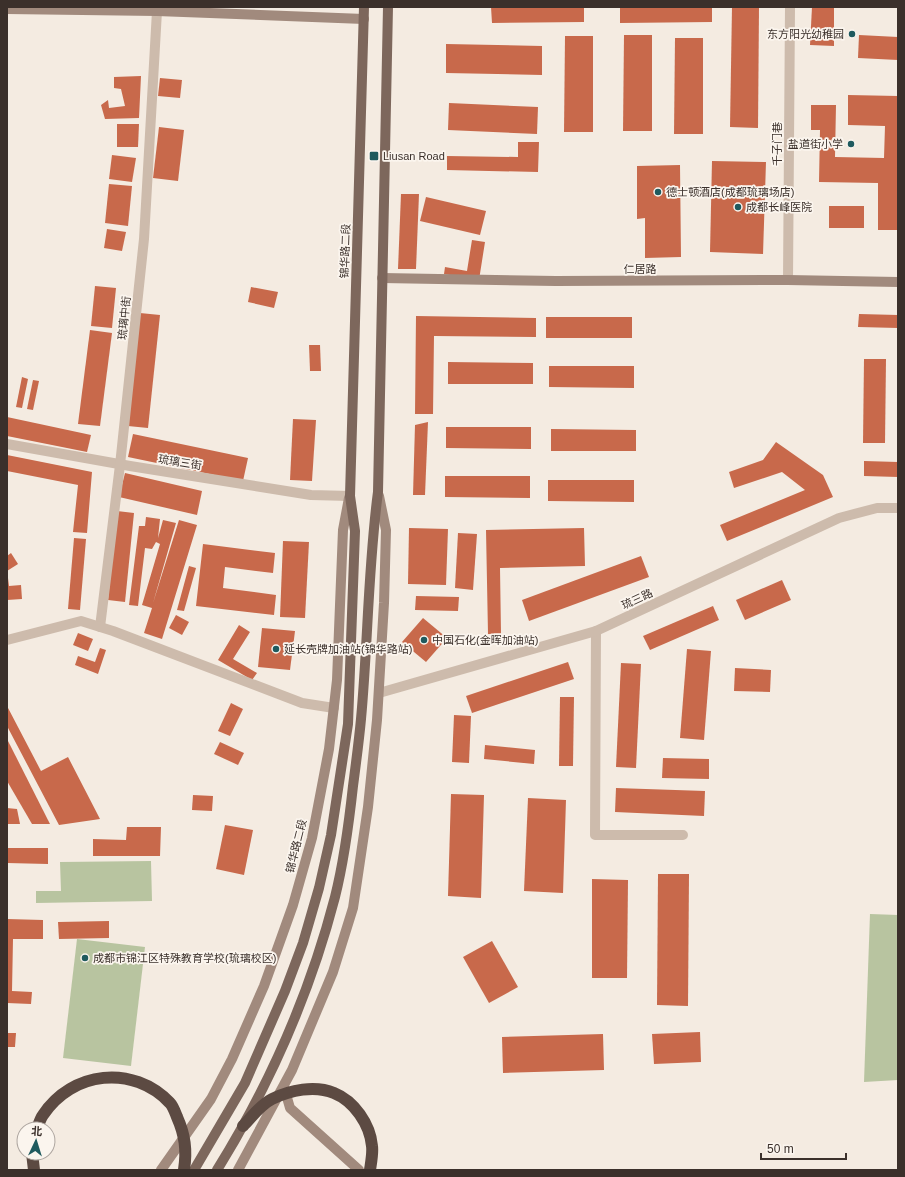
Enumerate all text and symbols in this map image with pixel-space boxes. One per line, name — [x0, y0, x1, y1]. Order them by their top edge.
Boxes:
place label: 东方阳光幼稚园 — [767, 28, 844, 40]
marker: 东方阳光幼稚园 — [847, 29, 857, 39]
street label: 千子门巷 — [771, 122, 783, 166]
place label: 盐道街小学 — [788, 138, 843, 150]
marker: 盐道街小学 — [846, 139, 856, 149]
marker: Liusan Road — [368, 150, 380, 162]
place label: Liusan Road — [383, 150, 445, 162]
place label: 德士顿酒店(成都琉璃场店) — [666, 186, 794, 198]
marker: 德士顿酒店(成都琉璃场店) — [653, 187, 663, 197]
place label: 成都长峰医院 — [746, 201, 812, 213]
marker: 成都长峰医院 — [733, 202, 743, 212]
street label: 锦华路二段 — [338, 223, 352, 279]
street label: 仁居路 — [624, 263, 657, 275]
street label: 琉璃中街 — [116, 295, 132, 341]
street label: 琉璃三街 — [157, 453, 203, 471]
street label: 琉三路 — [620, 587, 654, 611]
place label: 中国石化(金晖加油站) — [432, 634, 538, 646]
marker: 中国石化(金晖加油站) — [419, 635, 429, 645]
place label: 延长壳牌加油站(锦华路站) — [284, 643, 412, 655]
marker: 延长壳牌加油站(锦华路站) — [271, 644, 281, 654]
street label: 锦华路二段 — [284, 818, 308, 874]
place label: 成都市锦江区特殊教育学校(琉璃校区) — [93, 952, 276, 964]
marker: 成都市锦江区特殊教育学校(琉璃校区) — [80, 953, 90, 963]
north arrow — [16, 1121, 56, 1161]
text: 北 — [31, 1125, 43, 1137]
scale bar — [761, 1135, 846, 1161]
text: 50 m — [767, 1142, 794, 1156]

